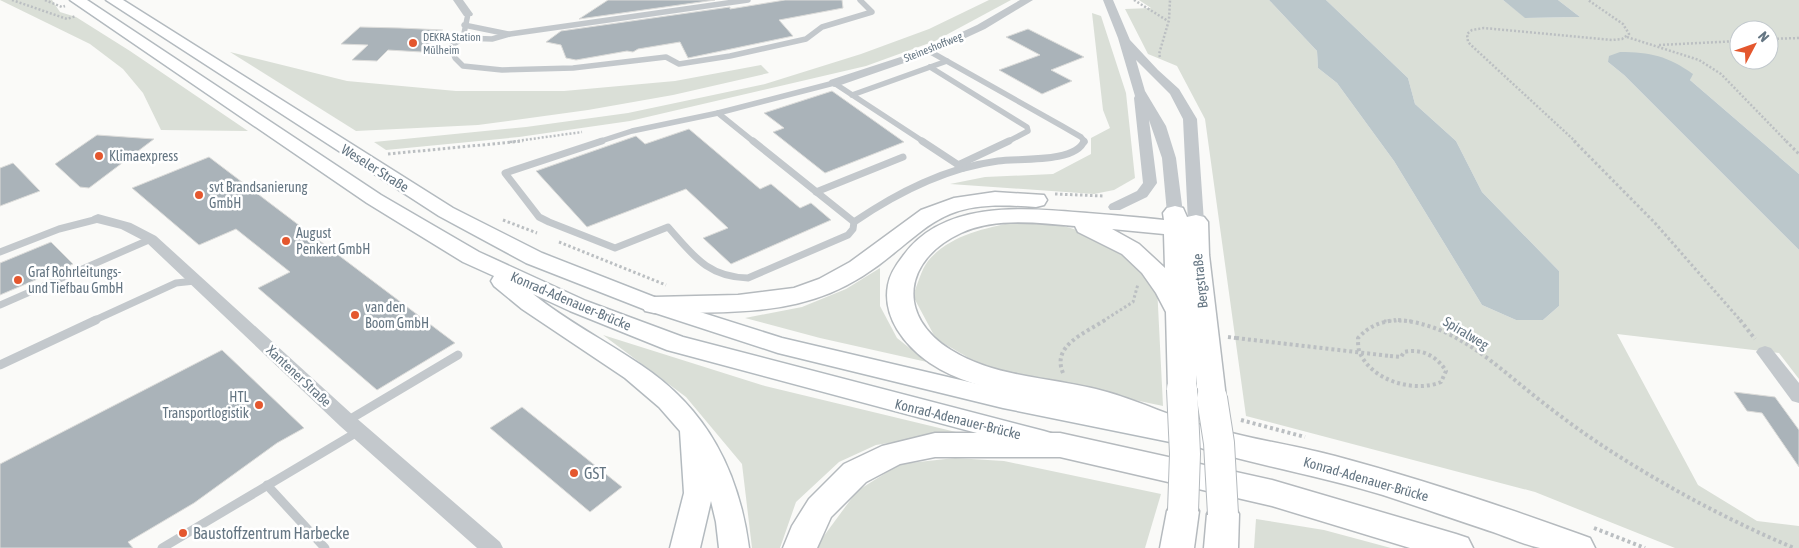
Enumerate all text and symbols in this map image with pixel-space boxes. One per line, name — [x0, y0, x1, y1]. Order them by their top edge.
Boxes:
north arrow — [1729, 20, 1779, 70]
text: N — [1755, 28, 1773, 45]
street label: Steineshoffweg — [902, 30, 964, 64]
place label: DEKRA Station Mülheim — [423, 31, 481, 56]
marker: DEKRA Station Mülheim — [407, 37, 419, 49]
street label: Weseler Straße — [338, 141, 412, 195]
place label: Klimaexpress — [109, 148, 178, 164]
marker: Klimaexpress — [93, 150, 105, 162]
place label: svt Brandsanierung GmbH — [209, 179, 308, 211]
marker: svt Brandsanierung GmbH — [193, 189, 205, 201]
place label: August Penkert GmbH — [296, 225, 370, 257]
marker: August Penkert GmbH — [280, 235, 292, 247]
street label: Bergstraße — [1189, 253, 1211, 309]
place label: Graf Rohrleitungs- und Tiefbau GmbH — [28, 264, 124, 296]
street label: Konrad-Adenauer-Brücke — [508, 268, 634, 334]
marker: Graf Rohrleitungs- und Tiefbau GmbH — [12, 274, 24, 286]
place label: van den Boom GmbH — [365, 299, 429, 331]
marker: van den Boom GmbH — [349, 309, 361, 321]
street label: Spiralweg — [1440, 313, 1492, 353]
street label: Xantener Straße — [263, 342, 335, 410]
place label: HTL Transportlogistik — [163, 389, 250, 421]
street label: Konrad-Adenauer-Brücke — [893, 396, 1023, 442]
marker: HTL Transportlogistik — [253, 399, 265, 411]
street label: Konrad-Adenauer-Brücke — [1302, 453, 1430, 505]
place label: GST — [584, 464, 606, 482]
marker: GST — [568, 467, 580, 479]
place label: Baustoffzentrum Harbecke — [193, 524, 350, 542]
marker: Baustoffzentrum Harbecke — [177, 527, 189, 539]

